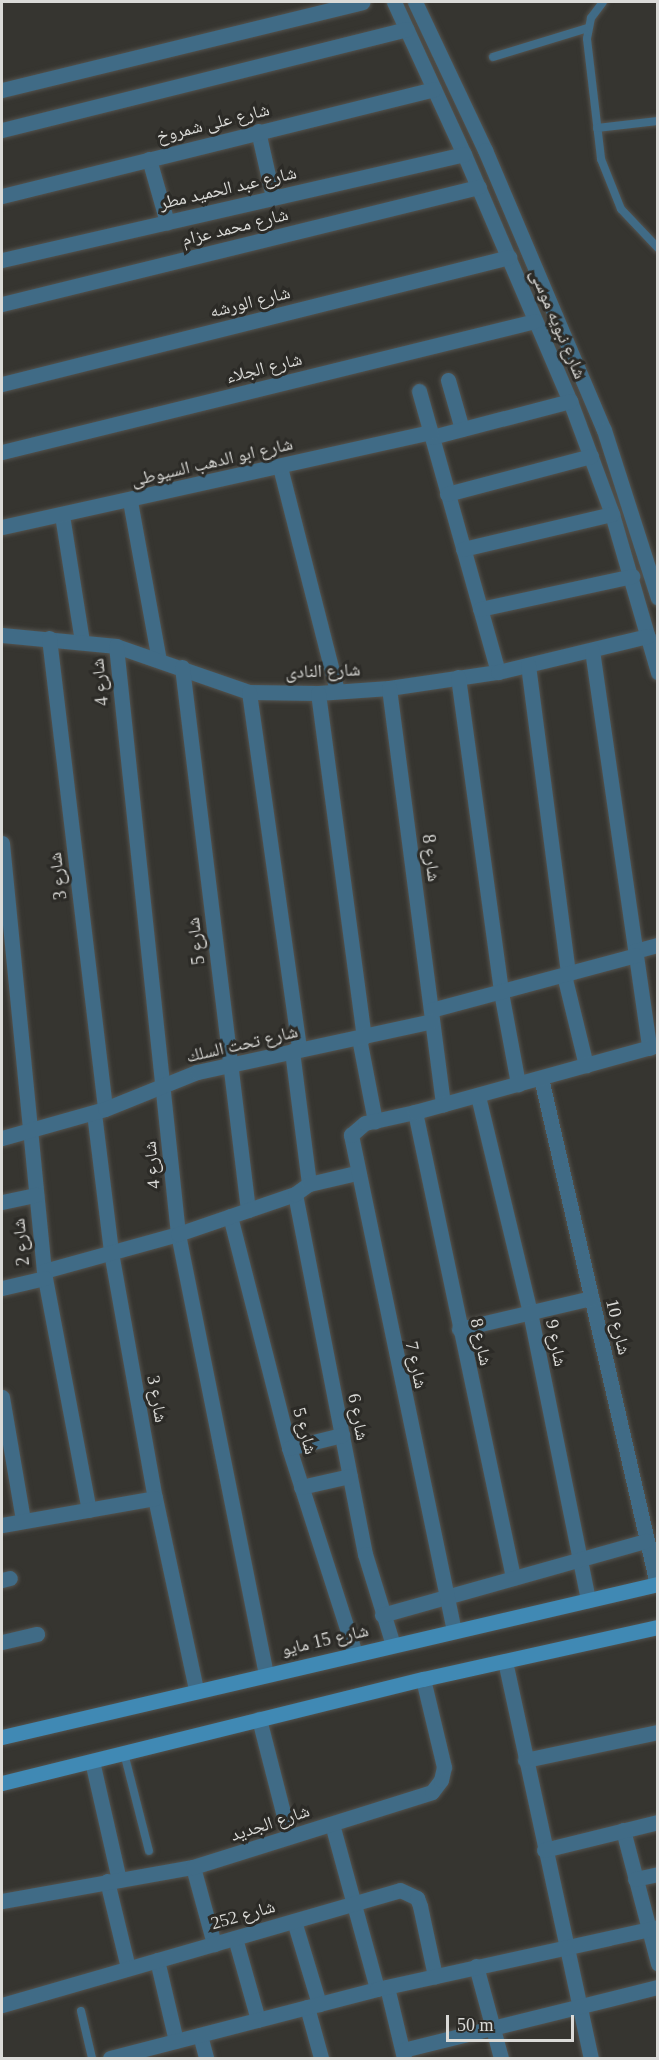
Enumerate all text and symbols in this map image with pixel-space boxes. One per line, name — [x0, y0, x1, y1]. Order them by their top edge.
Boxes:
street label: شارع على شمروخ — [154, 99, 272, 147]
street label: شارع عبد الحميد مطر — [157, 162, 299, 214]
street label: شارع محمد عزام — [180, 203, 290, 251]
street label: شارع نبويه موسى — [525, 266, 591, 382]
street label: شارع الورشه — [208, 282, 292, 322]
street label: شارع الجلاء — [224, 348, 304, 388]
street label: شارع ابو الدهب السيوطى — [129, 433, 295, 491]
street label: شارع 4 — [87, 657, 113, 707]
street label: شارع النادى — [285, 659, 361, 683]
street label: شارع 8 — [417, 833, 445, 883]
street label: شارع 3 — [44, 851, 72, 901]
street label: شارع 5 — [182, 916, 210, 966]
street label: شارع تحت السلك — [184, 1021, 300, 1067]
street label: شارع 4 — [139, 1140, 165, 1190]
street label: شارع 2 — [8, 1217, 34, 1267]
street label: شارع 10 — [601, 1297, 635, 1357]
street label: شارع 8 — [465, 1316, 497, 1368]
street label: شارع 9 — [541, 1318, 571, 1368]
street label: شارع 7 — [400, 1339, 432, 1391]
street label: شارع 3 — [142, 1374, 172, 1424]
street label: شارع 6 — [343, 1392, 373, 1442]
street label: شارع 5 — [288, 1405, 322, 1457]
street label: شارع 15 مايو — [279, 1620, 371, 1660]
street label: شارع الجديد — [228, 1800, 312, 1846]
street label: شارع 252 — [208, 1896, 278, 1934]
scale bar — [449, 2003, 576, 2041]
text: 50 m — [457, 2015, 494, 2035]

